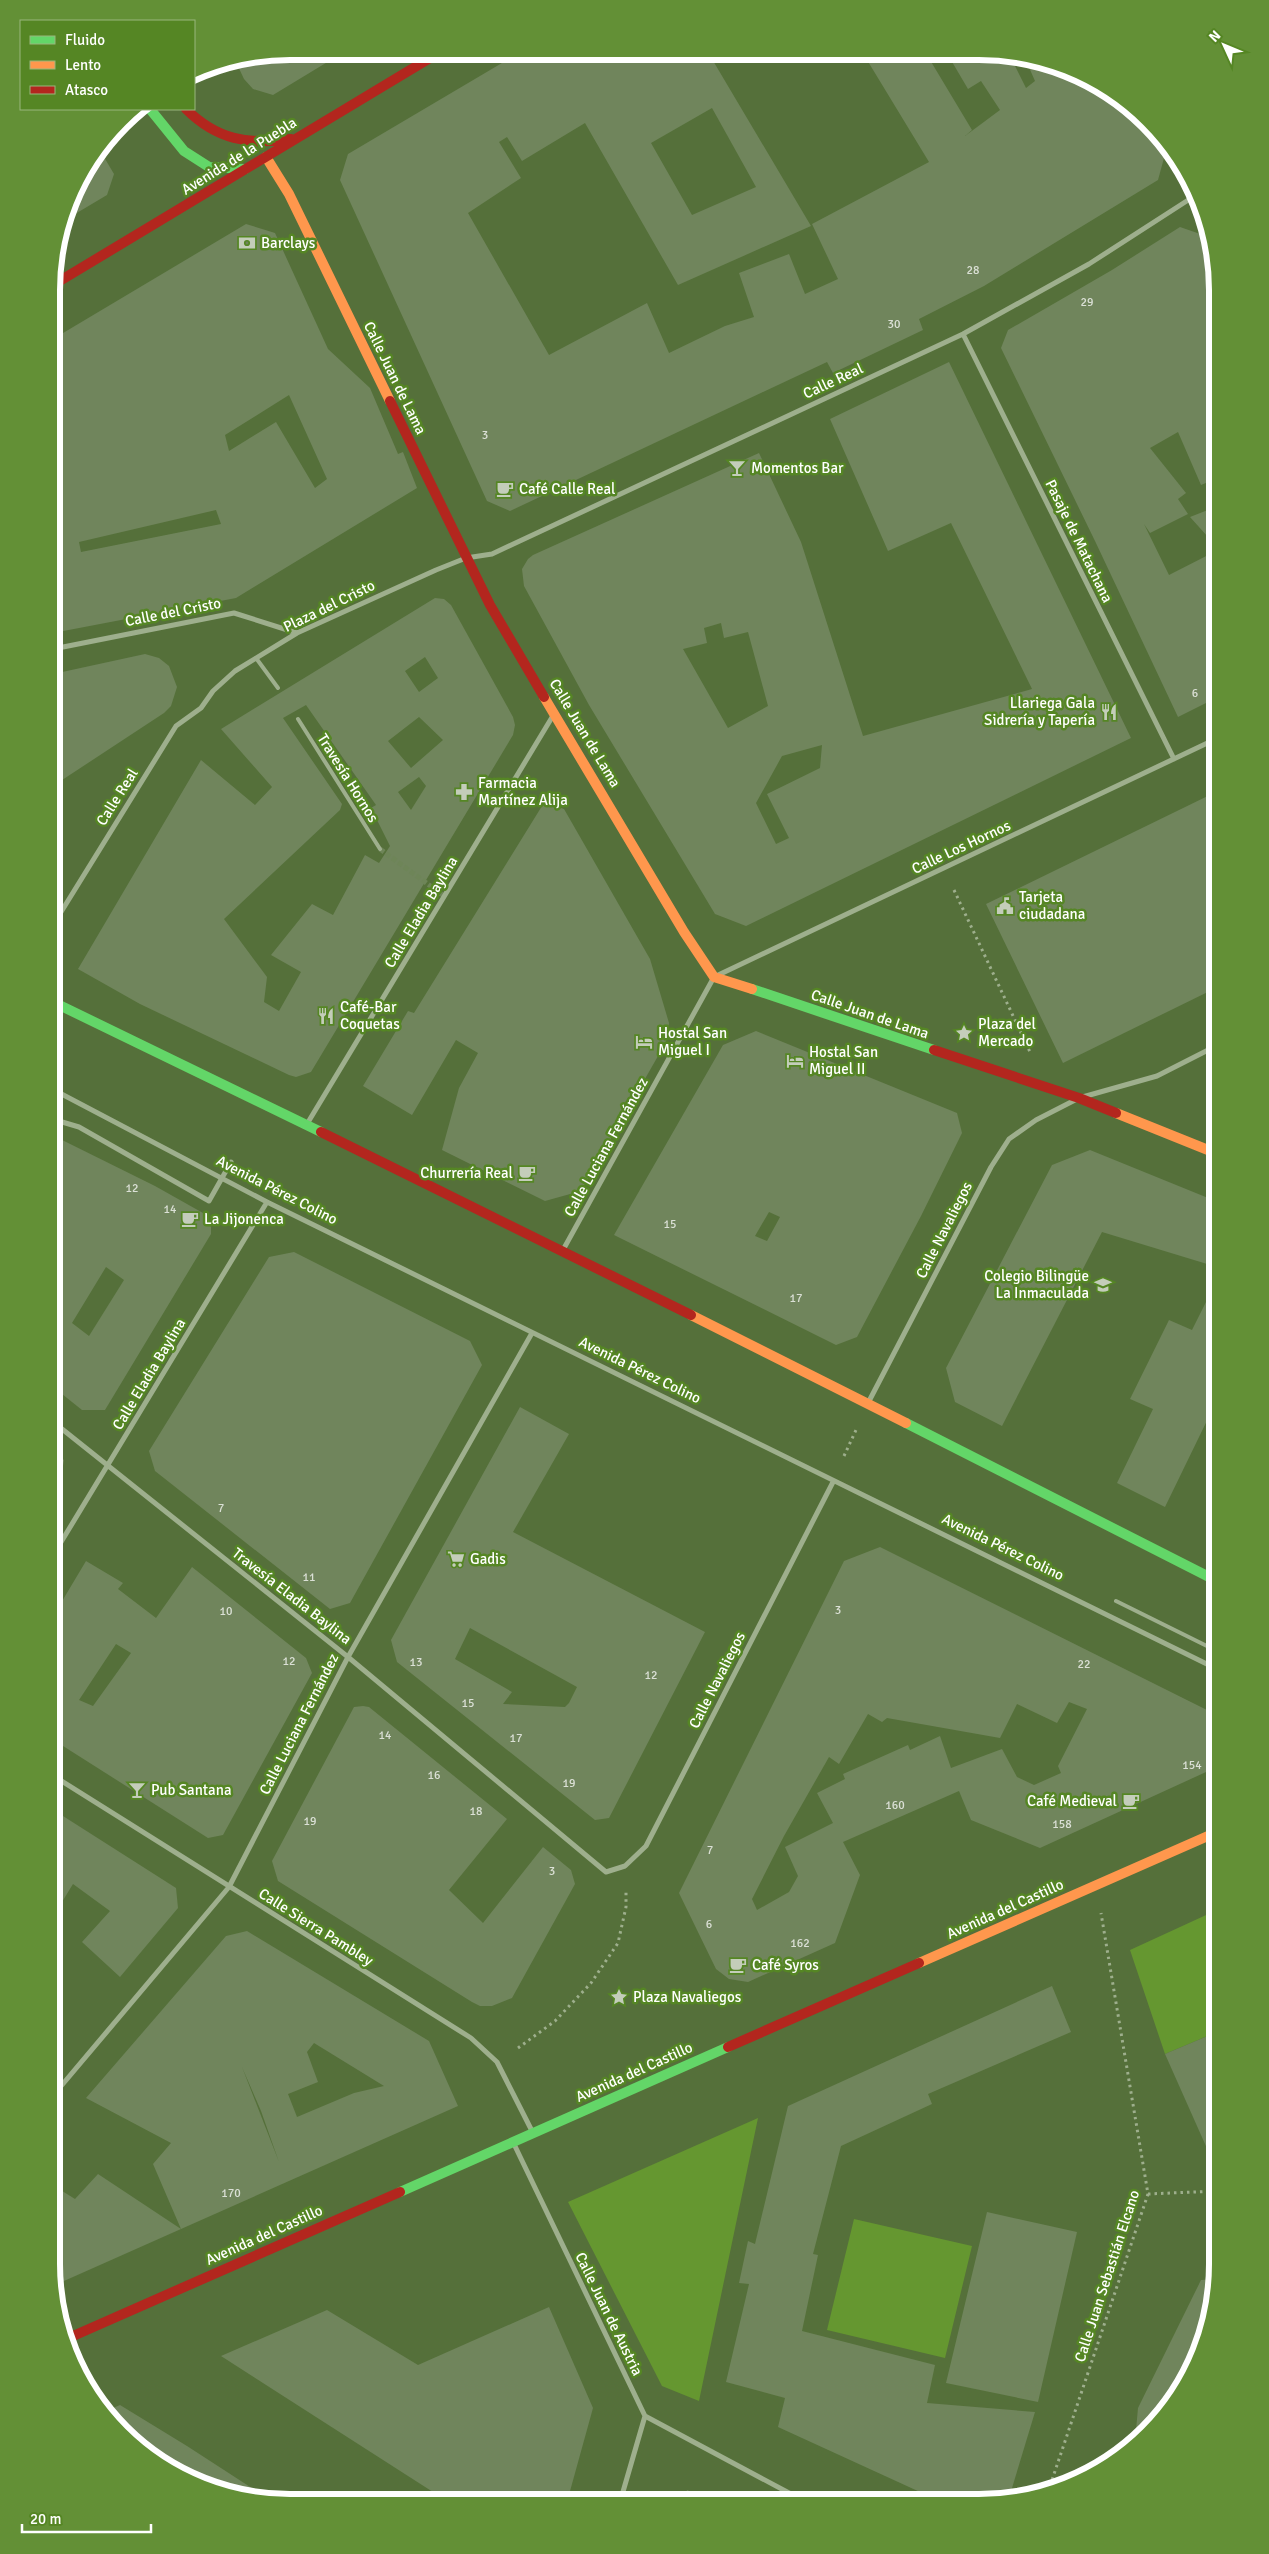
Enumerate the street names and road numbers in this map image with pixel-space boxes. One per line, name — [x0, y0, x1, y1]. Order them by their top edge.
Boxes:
street label: Avenida de la Puebla — [178, 113, 300, 199]
street label: Calle Juan de Lama — [360, 319, 430, 437]
street label: Calle Real — [800, 359, 866, 403]
street label: Pasaje de Matachana — [1041, 477, 1117, 605]
street label: Plaza del Cristo — [280, 576, 378, 636]
street label: Calle del Cristo — [123, 594, 223, 630]
street label: Calle Juan de Lama — [545, 675, 625, 791]
street label: Travesía Hornos — [314, 730, 383, 826]
street label: Calle Real — [92, 765, 142, 829]
street label: Calle Los Hornos — [909, 816, 1014, 878]
street label: Calle Eladia Baylina — [381, 853, 461, 971]
street label: Calle Juan de Lama — [809, 985, 931, 1043]
street label: Calle Luciana Fernández — [560, 1074, 652, 1220]
street label: Avenida Pérez Colino — [213, 1152, 341, 1228]
street label: Calle Navaliegos — [912, 1178, 976, 1281]
street label: Calle Eladia Baylina — [109, 1315, 189, 1433]
street label: Avenida Pérez Colino — [576, 1333, 704, 1407]
street label: Avenida Pérez Colino — [939, 1510, 1067, 1584]
street label: Travesía Eladia Baylina — [229, 1544, 355, 1648]
street label: Calle Navaliegos — [685, 1628, 749, 1731]
street label: Calle Luciana Fernández — [256, 1650, 343, 1798]
street label: Avenida del Castillo — [944, 1875, 1066, 1943]
street label: Calle Sierra Pambley — [255, 1884, 377, 1970]
street label: Avenida del Castillo — [573, 2038, 695, 2106]
street label: Calle Juan Sebastián Elcano — [1071, 2188, 1143, 2364]
street label: Avenida del Castillo — [203, 2201, 325, 2269]
street label: Calle Juan de Austria — [571, 2249, 647, 2379]

